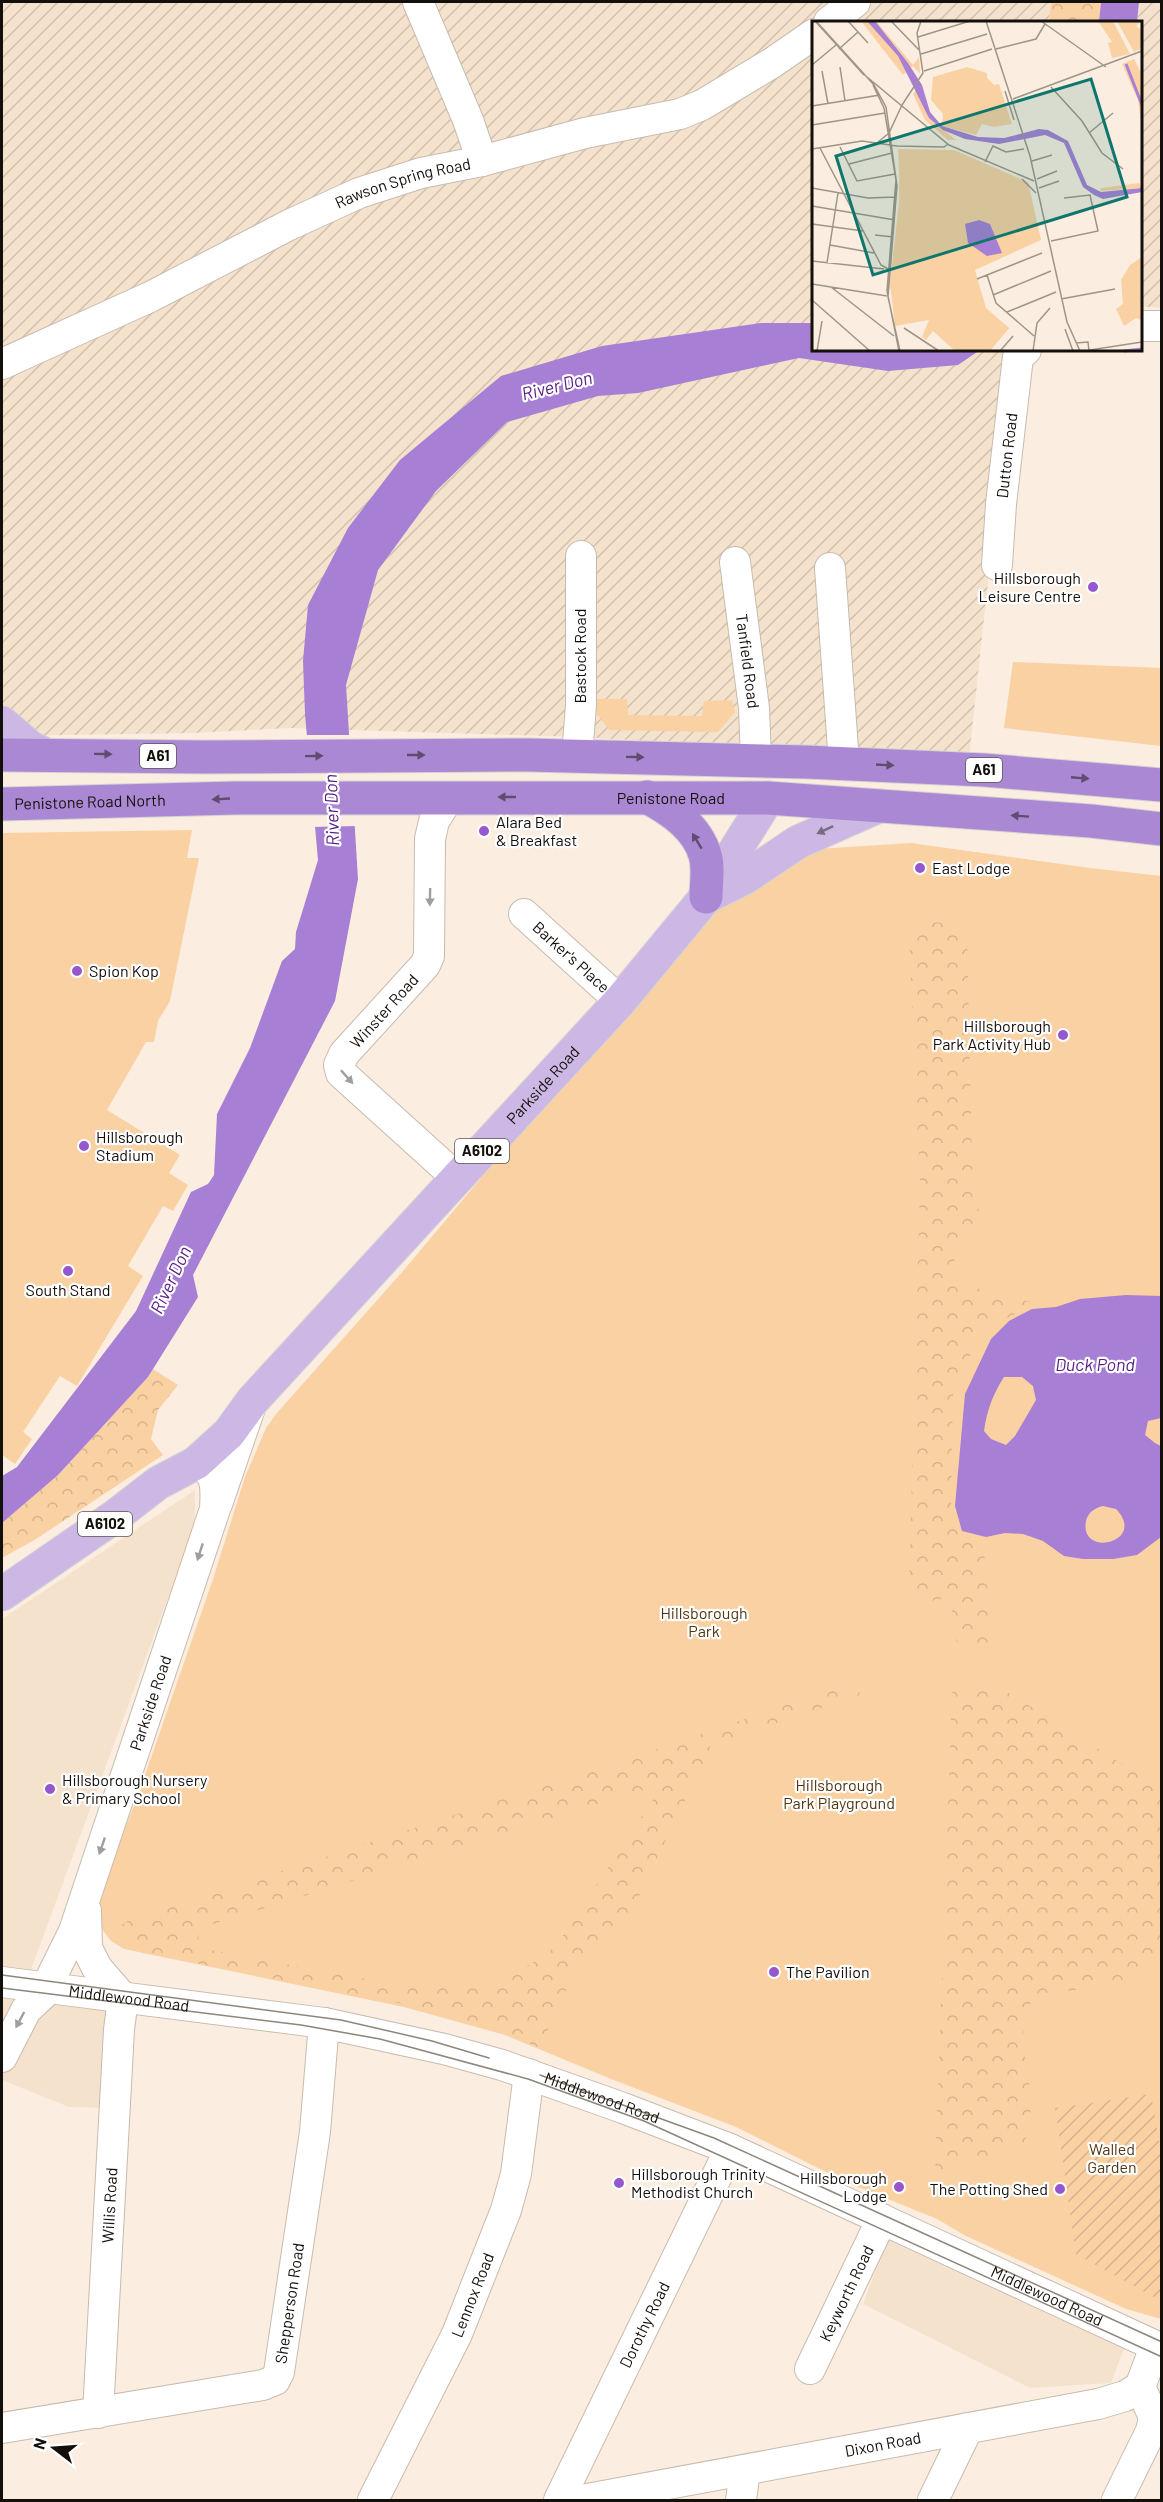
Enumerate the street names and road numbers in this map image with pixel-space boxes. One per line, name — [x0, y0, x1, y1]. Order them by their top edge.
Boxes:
street label: Rawson Spring Road — [332, 153, 472, 212]
street label: Dutton Road — [992, 412, 1020, 499]
street label: Bastock Road — [570, 608, 589, 704]
street label: Tanfield Road — [733, 613, 764, 709]
road number: A61 — [140, 744, 176, 768]
road number: A61 — [966, 758, 1002, 782]
street label: Penistone Road — [617, 788, 725, 807]
street label: Penistone Road North — [14, 790, 166, 813]
street label: Barker's Place — [529, 917, 614, 996]
street label: Winster Road — [345, 970, 422, 1052]
street label: Parkside Road — [502, 1042, 583, 1127]
road number: A6102 — [455, 1139, 509, 1163]
road number: A6102 — [78, 1512, 132, 1536]
street label: Parkside Road — [125, 1653, 175, 1753]
street label: Middlewood Road — [68, 1981, 190, 2015]
street label: Middlewood Road — [542, 2067, 662, 2127]
street label: Willis Road — [97, 2167, 120, 2244]
street label: Shepperson Road — [270, 2241, 307, 2365]
street label: Keyworth Road — [815, 2242, 877, 2344]
street label: Lennox Road — [447, 2250, 497, 2340]
street label: Middlewood Road — [988, 2261, 1106, 2329]
street label: Dorothy Road — [615, 2278, 673, 2371]
street label: Dixon Road — [843, 2427, 922, 2460]

